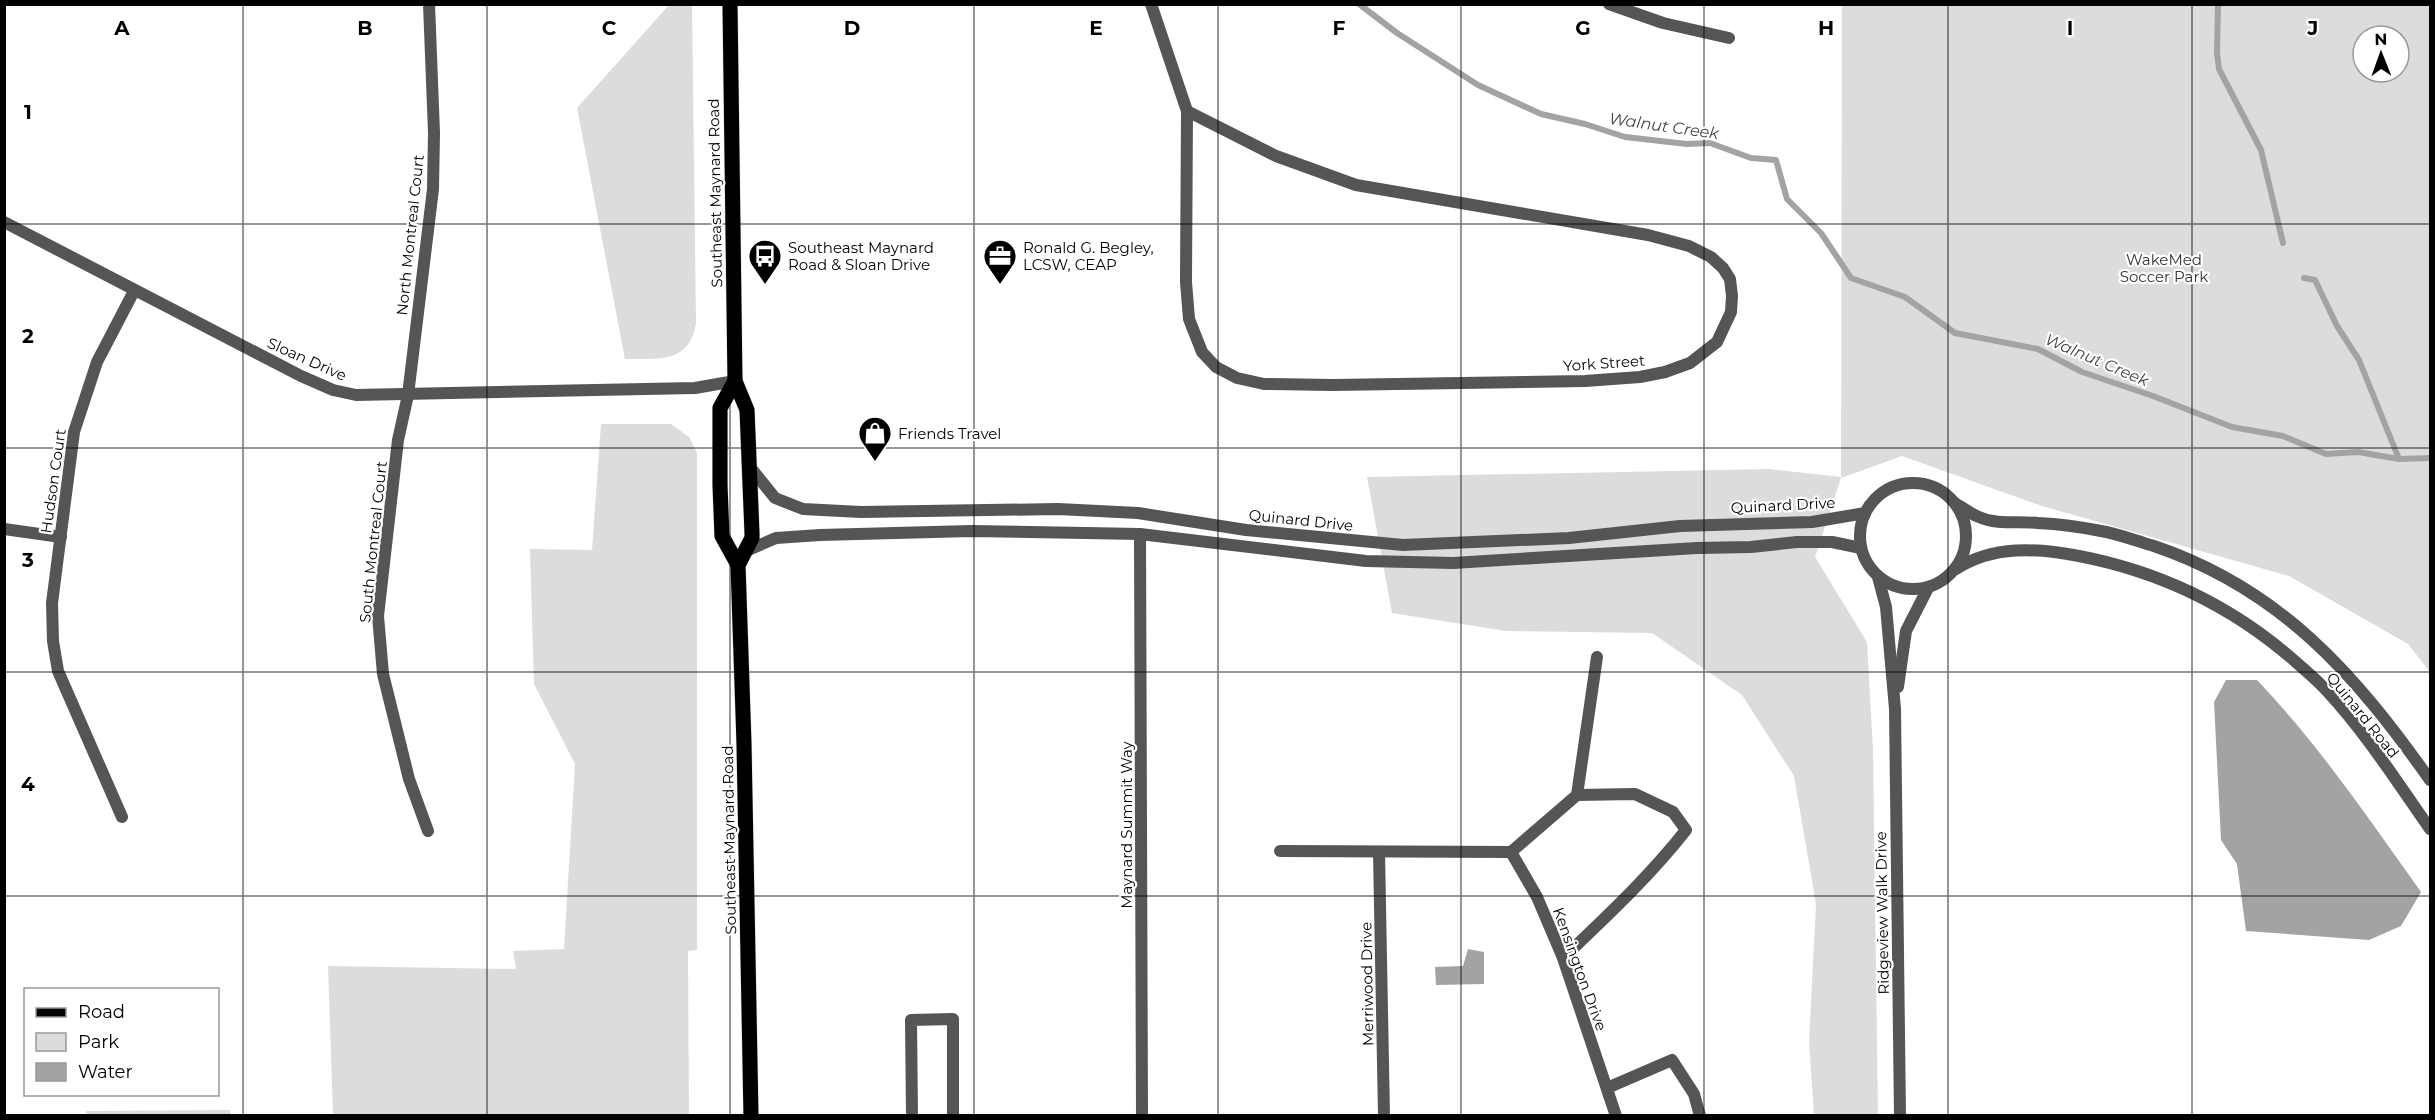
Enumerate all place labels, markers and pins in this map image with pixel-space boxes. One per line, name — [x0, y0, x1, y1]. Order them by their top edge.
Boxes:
bus stop icon: Southeast Maynard Road & Sloan Drive — [747, 238, 783, 285]
place label: Southeast Maynard Road & Sloan Drive — [788, 238, 934, 274]
office icon: Ronald G. Begley, LCSW, CEAP — [982, 238, 1018, 285]
place label: Ronald G. Begley, LCSW, CEAP — [1023, 238, 1154, 274]
shop icon: Friends Travel — [857, 415, 893, 462]
place label: Friends Travel — [898, 424, 1001, 443]

